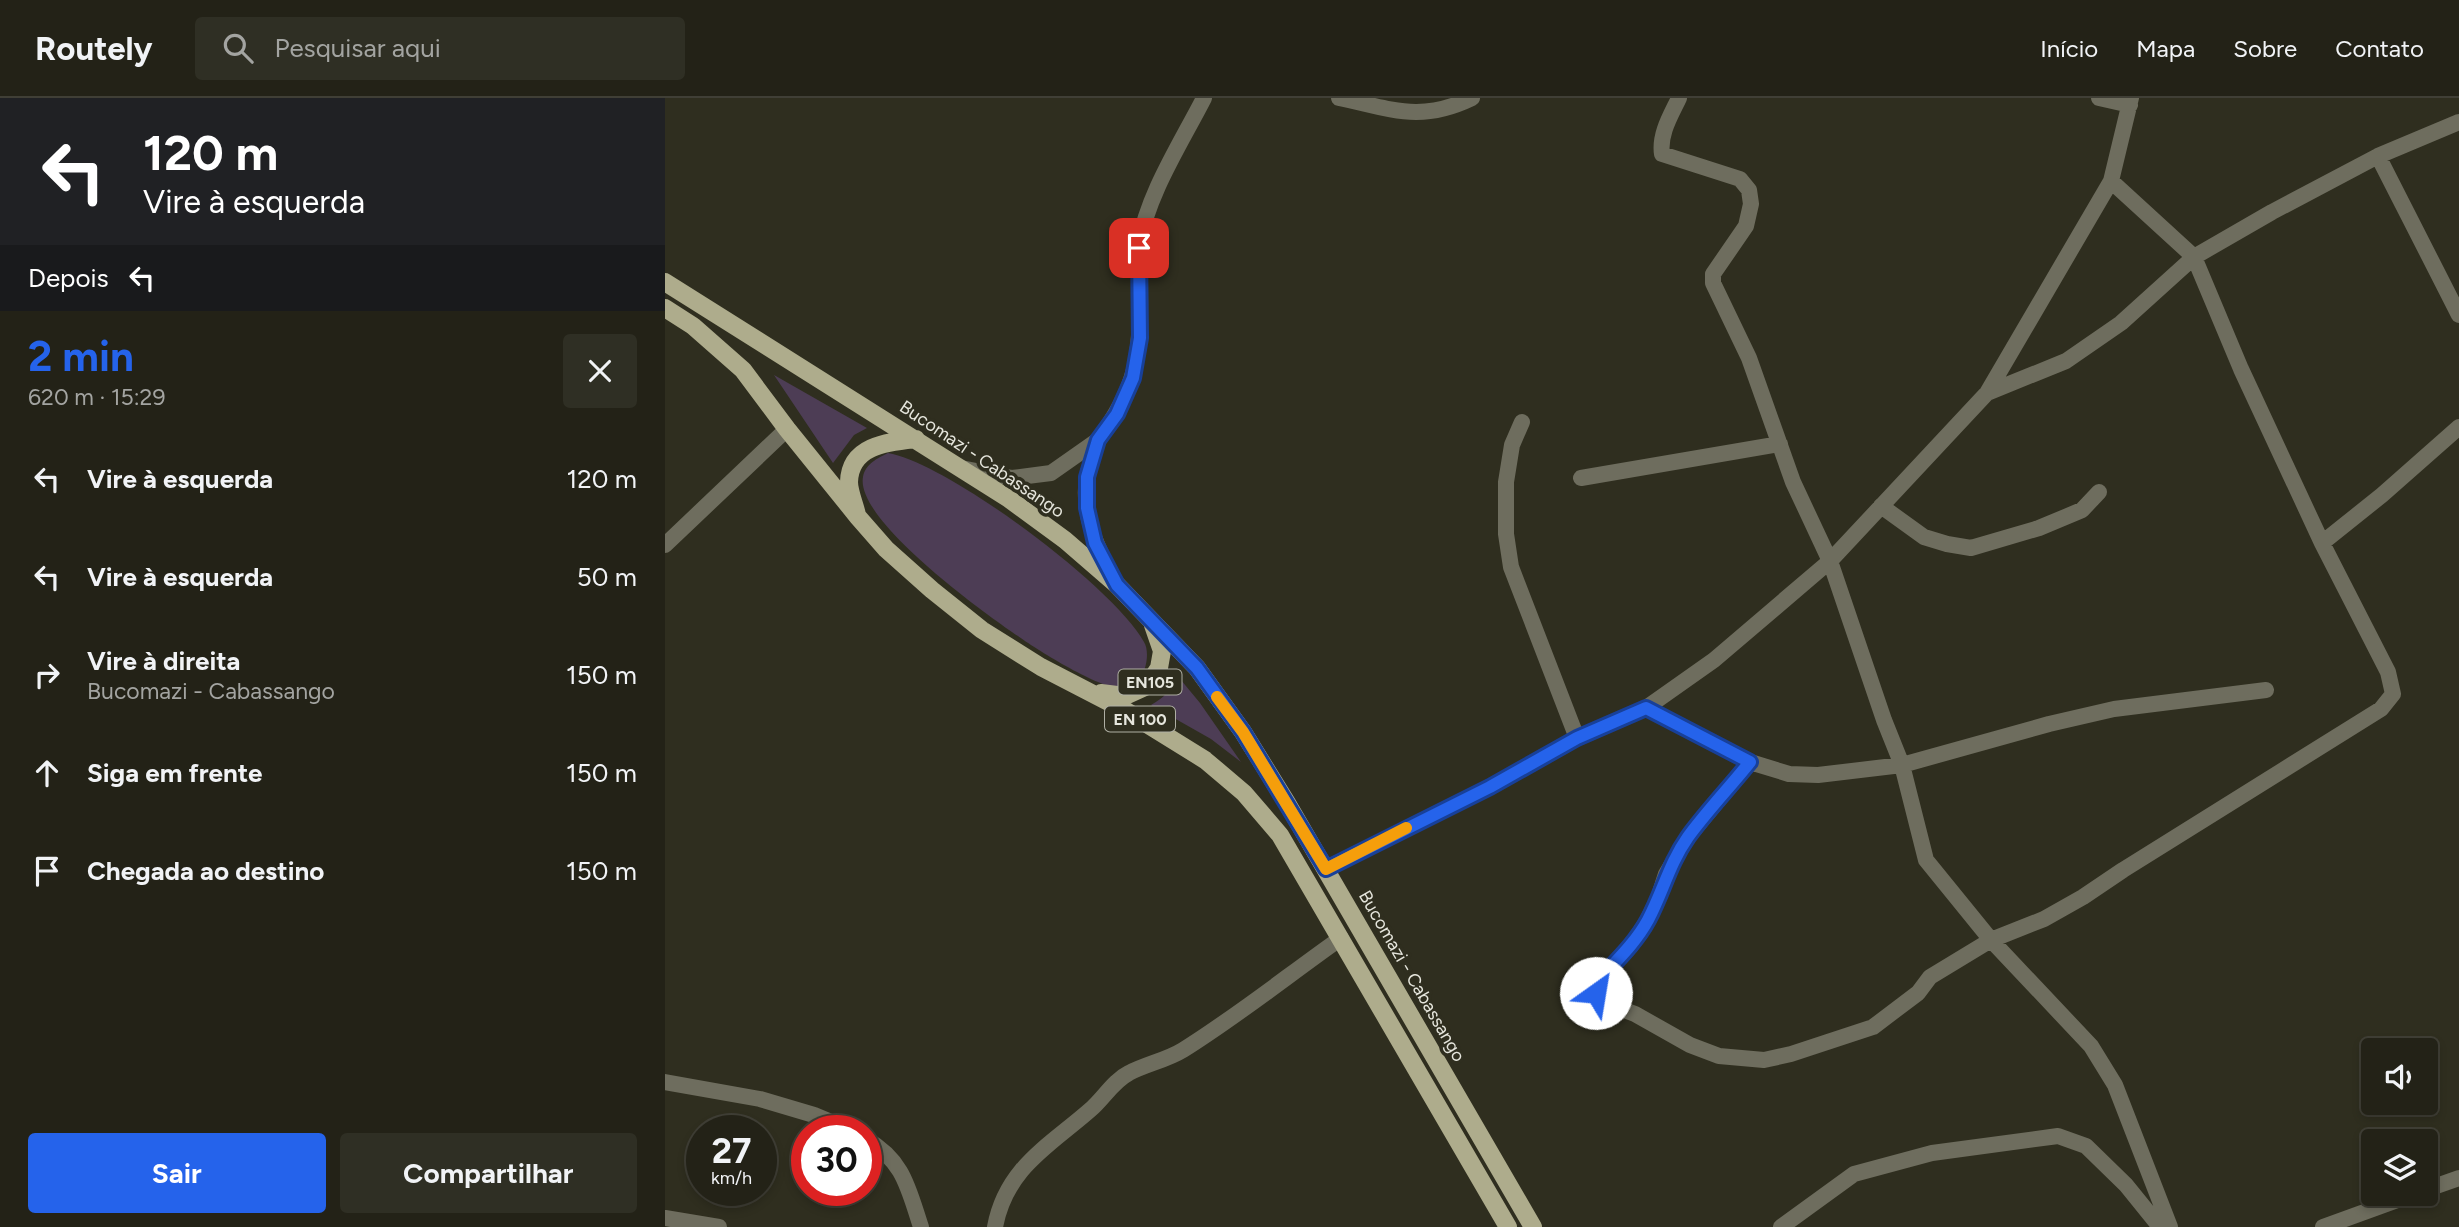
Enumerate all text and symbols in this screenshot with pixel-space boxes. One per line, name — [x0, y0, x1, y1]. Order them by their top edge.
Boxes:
search box — [195, 17, 685, 80]
text: Routely — [35, 29, 153, 68]
icon: search — [219, 29, 257, 67]
text: Pesquisar aqui — [275, 32, 441, 64]
text: Início — [2040, 34, 2098, 63]
text: Mapa — [2136, 34, 2195, 63]
text: Sobre — [2233, 34, 2297, 63]
text: Contato — [2335, 34, 2424, 63]
text: 120 m — [143, 123, 278, 182]
icon: left — [28, 126, 119, 217]
text: Vire à esquerda — [143, 183, 365, 221]
pin — [1109, 218, 1169, 278]
icon: arrive — [1120, 229, 1158, 267]
icon: left — [123, 259, 161, 297]
text: Depois — [28, 262, 109, 294]
text: 2 min — [28, 331, 134, 382]
button: close — [563, 334, 637, 408]
text: 620 m · 15:29 — [28, 383, 166, 411]
street label: Bucomazi - Cabassango — [895, 396, 1069, 522]
icon: left — [28, 460, 66, 498]
text: Vire à esquerda — [87, 463, 273, 495]
text: 120 m — [567, 463, 637, 495]
icon: left — [28, 558, 66, 596]
text: Vire à esquerda — [87, 561, 273, 593]
text: 50 m — [577, 561, 637, 593]
text: Vire à direita — [87, 645, 240, 677]
icon: right — [28, 656, 66, 694]
text: 150 m — [566, 659, 637, 691]
road number: EN105 — [1119, 670, 1181, 694]
text: Bucomazi - Cabassango — [87, 677, 335, 705]
road number: EN 100 — [1105, 706, 1175, 732]
icon: ahead — [28, 754, 66, 792]
text: Siga em frente — [87, 757, 262, 789]
text: 150 m — [566, 757, 637, 789]
icon: arrive — [28, 852, 66, 890]
text: Chegada ao destino — [87, 855, 324, 887]
text: 150 m — [566, 855, 637, 887]
street label: Bucomazi - Cabassango — [1354, 886, 1470, 1066]
position arrow — [1559, 956, 1633, 1030]
map controls — [2361, 1038, 2438, 1206]
button: sound — [2361, 1038, 2438, 1115]
speed limit sign: 30 — [791, 1115, 882, 1206]
button: layers — [2361, 1129, 2438, 1206]
text: 27 — [712, 1130, 751, 1172]
button: Sair — [28, 1133, 326, 1213]
button: Compartilhar — [340, 1133, 637, 1213]
text: km/h — [711, 1167, 752, 1189]

